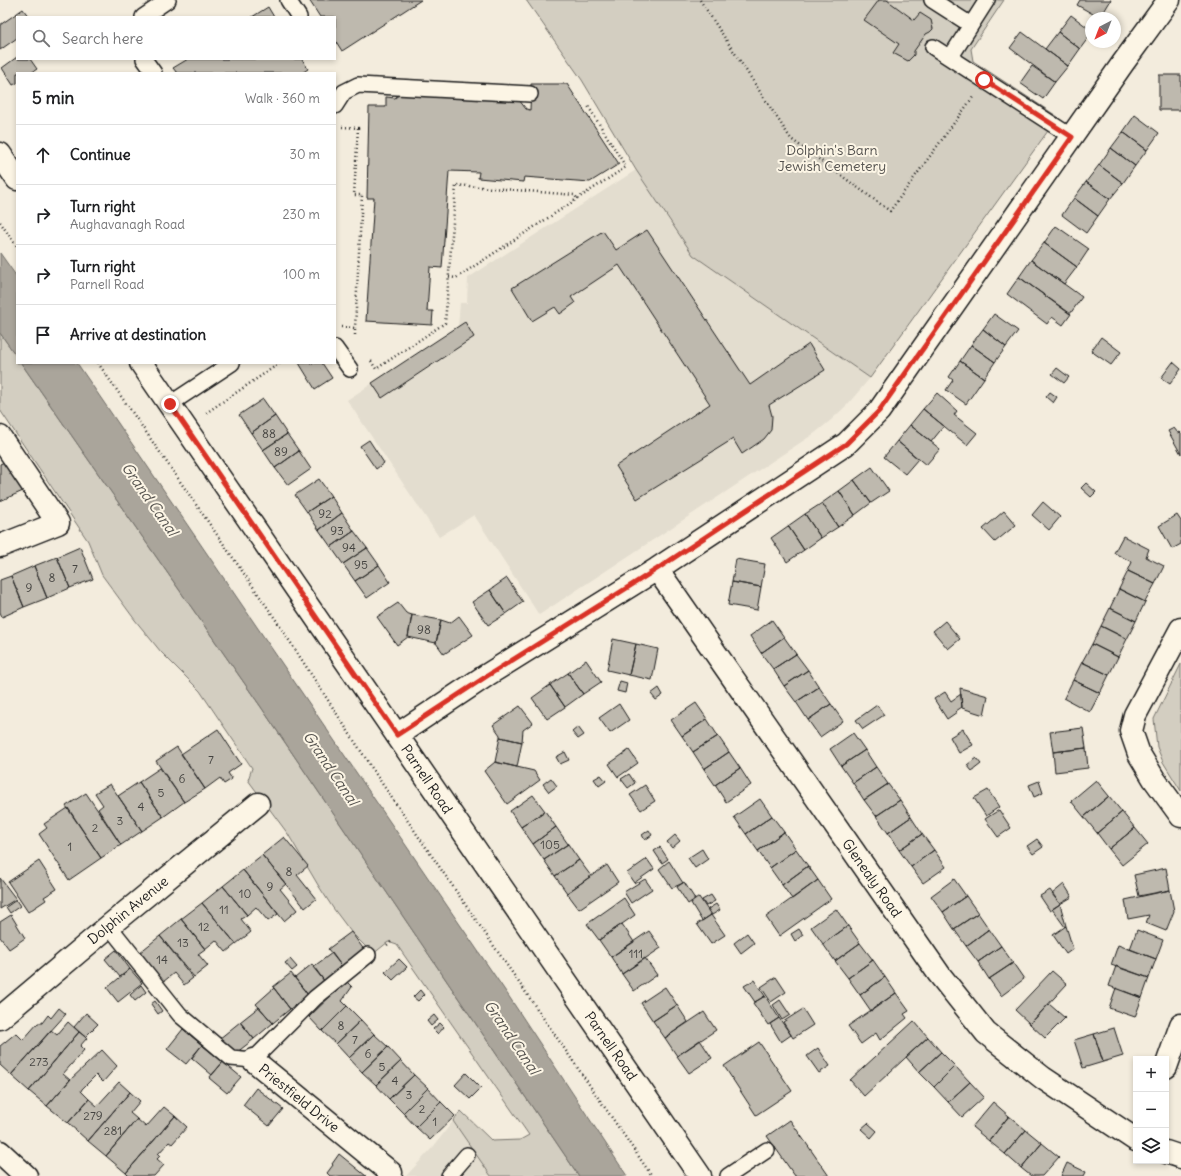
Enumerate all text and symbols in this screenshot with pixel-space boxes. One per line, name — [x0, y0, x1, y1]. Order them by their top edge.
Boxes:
north arrow — [1085, 12, 1121, 48]
search box — [16, 16, 336, 60]
icon: search — [30, 27, 52, 49]
text: Search here — [62, 29, 143, 48]
route start — [975, 71, 993, 89]
text: 5 min — [32, 87, 74, 109]
text: Walk · 360 m — [245, 90, 320, 107]
park label: Dolphin's Barn Jewish Cemetery — [778, 141, 886, 175]
icon: ahead — [32, 144, 54, 166]
text: Continue — [70, 145, 131, 164]
text: 30 m — [290, 146, 320, 163]
text: Turn right — [70, 197, 135, 216]
icon: right — [32, 204, 54, 226]
text: 230 m — [282, 206, 320, 223]
text: Aughavanagh Road — [70, 216, 185, 233]
text: Turn right — [70, 257, 135, 276]
icon: right — [32, 264, 54, 286]
text: 100 m — [283, 266, 320, 283]
text: Parnell Road — [70, 276, 144, 293]
icon: arrive — [32, 324, 54, 346]
text: Arrive at destination — [70, 325, 206, 344]
route end — [161, 395, 179, 413]
house number: 88 — [262, 426, 276, 441]
house number: 89 — [274, 444, 288, 459]
water label: Grand Canal — [118, 459, 184, 542]
house number: 92 — [318, 506, 332, 521]
house number: 93 — [330, 523, 344, 538]
house number: 94 — [342, 540, 356, 555]
house number: 95 — [354, 557, 368, 572]
house number: 7 — [72, 561, 78, 576]
house number: 8 — [49, 570, 56, 585]
house number: 9 — [26, 580, 33, 595]
house number: 98 — [417, 622, 431, 637]
water label: Grand Canal — [299, 727, 364, 811]
street label: Parnell Road — [397, 741, 457, 817]
house number: 7 — [208, 752, 214, 767]
house number: 6 — [179, 771, 186, 786]
house number: 5 — [158, 785, 165, 800]
house number: 4 — [138, 799, 145, 814]
house number: 3 — [117, 813, 124, 828]
house number: 2 — [92, 820, 99, 835]
street label: Glenealy Road — [838, 835, 906, 921]
house number: 105 — [540, 837, 560, 852]
house number: 1 — [68, 839, 72, 854]
house number: 8 — [286, 864, 293, 879]
street label: Dolphin Avenue — [84, 872, 172, 948]
house number: 9 — [267, 879, 274, 894]
house number: 10 — [239, 886, 251, 901]
house number: 11 — [219, 902, 229, 917]
house number: 12 — [198, 919, 210, 934]
house number: 13 — [177, 935, 189, 950]
house number: 111 — [629, 946, 643, 961]
house number: 14 — [156, 952, 168, 967]
water label: Grand Canal — [480, 996, 545, 1080]
street label: Parnell Road — [581, 1008, 641, 1084]
house number: 8 — [338, 1018, 345, 1033]
house number: 7 — [352, 1032, 358, 1047]
house number: 6 — [365, 1046, 372, 1061]
house number: 273 — [29, 1054, 49, 1069]
map controls — [1133, 1056, 1169, 1164]
button: + — [1133, 1056, 1169, 1092]
house number: 5 — [379, 1059, 386, 1074]
street label: Priestfield Drive — [255, 1060, 343, 1136]
house number: 4 — [392, 1073, 399, 1088]
house number: 3 — [406, 1087, 413, 1102]
button: − — [1133, 1092, 1169, 1128]
house number: 2 — [419, 1101, 426, 1116]
house number: 279 — [83, 1108, 103, 1123]
house number: 1 — [433, 1114, 437, 1129]
house number: 281 — [104, 1123, 122, 1138]
button: layers — [1133, 1128, 1169, 1164]

